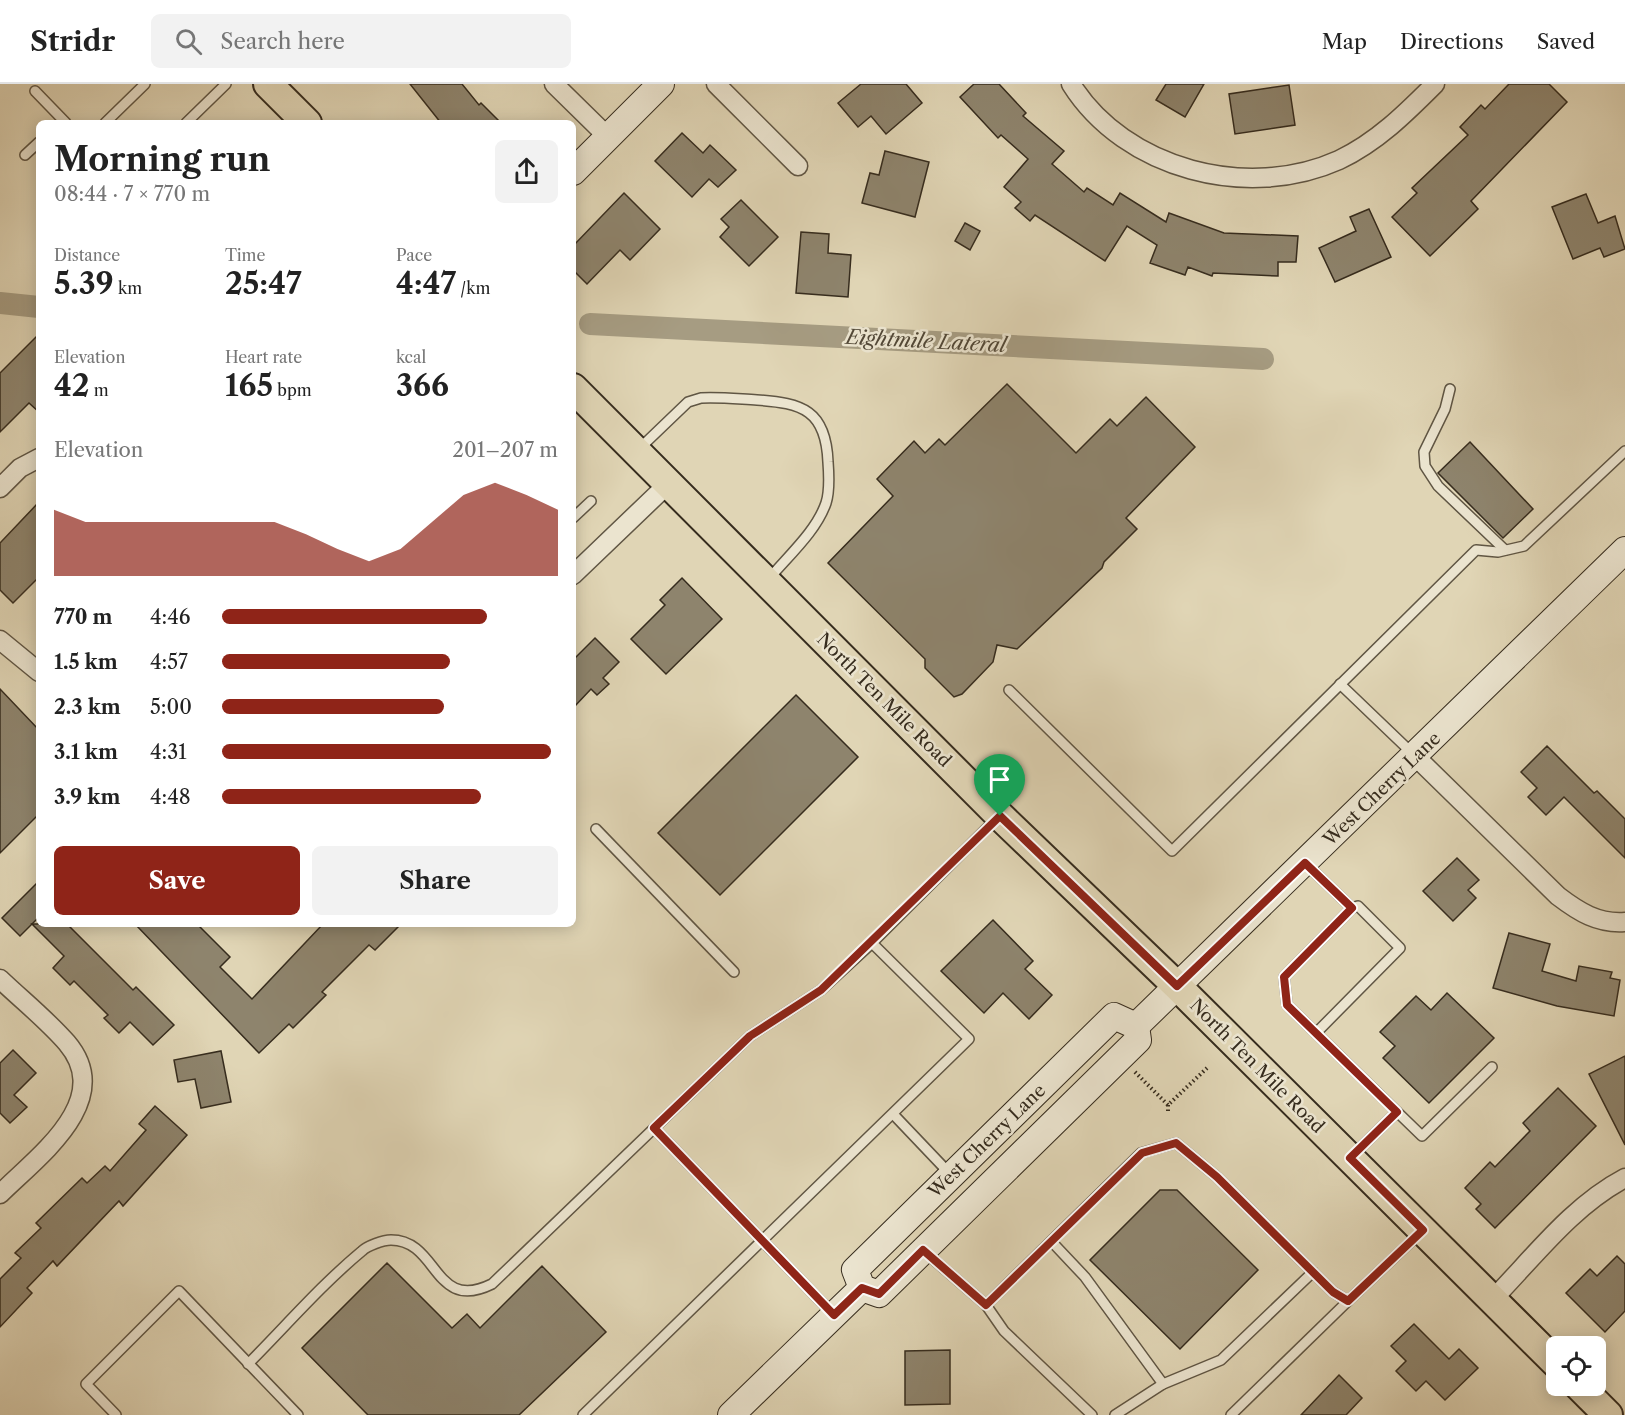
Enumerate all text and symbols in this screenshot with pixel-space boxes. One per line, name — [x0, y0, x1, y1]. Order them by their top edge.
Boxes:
search box — [151, 14, 571, 68]
text: Stridr — [30, 24, 115, 58]
icon: search — [172, 25, 205, 58]
text: Search here — [220, 28, 345, 55]
text: Map — [1322, 29, 1367, 54]
text: Directions — [1400, 29, 1504, 54]
text: Saved — [1537, 29, 1595, 54]
text: Morning run — [54, 139, 270, 180]
button: share — [495, 140, 558, 203]
text: 08:44 · 7 × 770 m — [54, 182, 210, 206]
text: Distance — [54, 245, 120, 265]
text: Time — [225, 245, 265, 265]
text: Pace — [396, 245, 432, 265]
text: 5.39 — [54, 265, 114, 302]
text: 25:47 — [225, 265, 302, 302]
text: 4:47 — [396, 265, 456, 302]
text: km — [114, 278, 142, 298]
text: /km — [456, 278, 490, 298]
water label: Eightmile Lateral — [843, 325, 1009, 357]
text: Elevation — [54, 347, 125, 367]
text: Heart rate — [225, 347, 302, 367]
text: kcal — [396, 347, 426, 367]
text: 42 — [54, 367, 90, 404]
text: 165 — [225, 367, 273, 404]
text: 366 — [396, 367, 449, 404]
text: m — [90, 380, 109, 400]
text: bpm — [273, 380, 312, 400]
text: Elevation — [54, 438, 143, 462]
text: 201–207 m — [453, 438, 558, 462]
text: 770 m — [54, 605, 113, 629]
text: 4:46 — [150, 605, 190, 629]
street label: North Ten Mile Road — [812, 628, 956, 772]
text: 1.5 km — [54, 650, 118, 674]
text: 4:57 — [150, 650, 188, 674]
text: 2.3 km — [54, 695, 121, 719]
text: 5:00 — [150, 695, 192, 719]
street label: West Cherry Lane — [1318, 727, 1445, 851]
text: 3.1 km — [54, 740, 118, 764]
text: 4:31 — [150, 740, 187, 764]
pin — [974, 754, 1025, 816]
icon: arrive — [983, 763, 1016, 796]
text: 3.9 km — [54, 785, 120, 809]
text: 4:48 — [150, 785, 191, 809]
button: Save — [54, 846, 300, 915]
button: Share — [312, 846, 558, 915]
street label: North Ten Mile Road — [1185, 994, 1329, 1138]
street label: West Cherry Lane — [923, 1079, 1050, 1203]
map controls — [1546, 1336, 1606, 1396]
button: locate — [1546, 1336, 1606, 1396]

